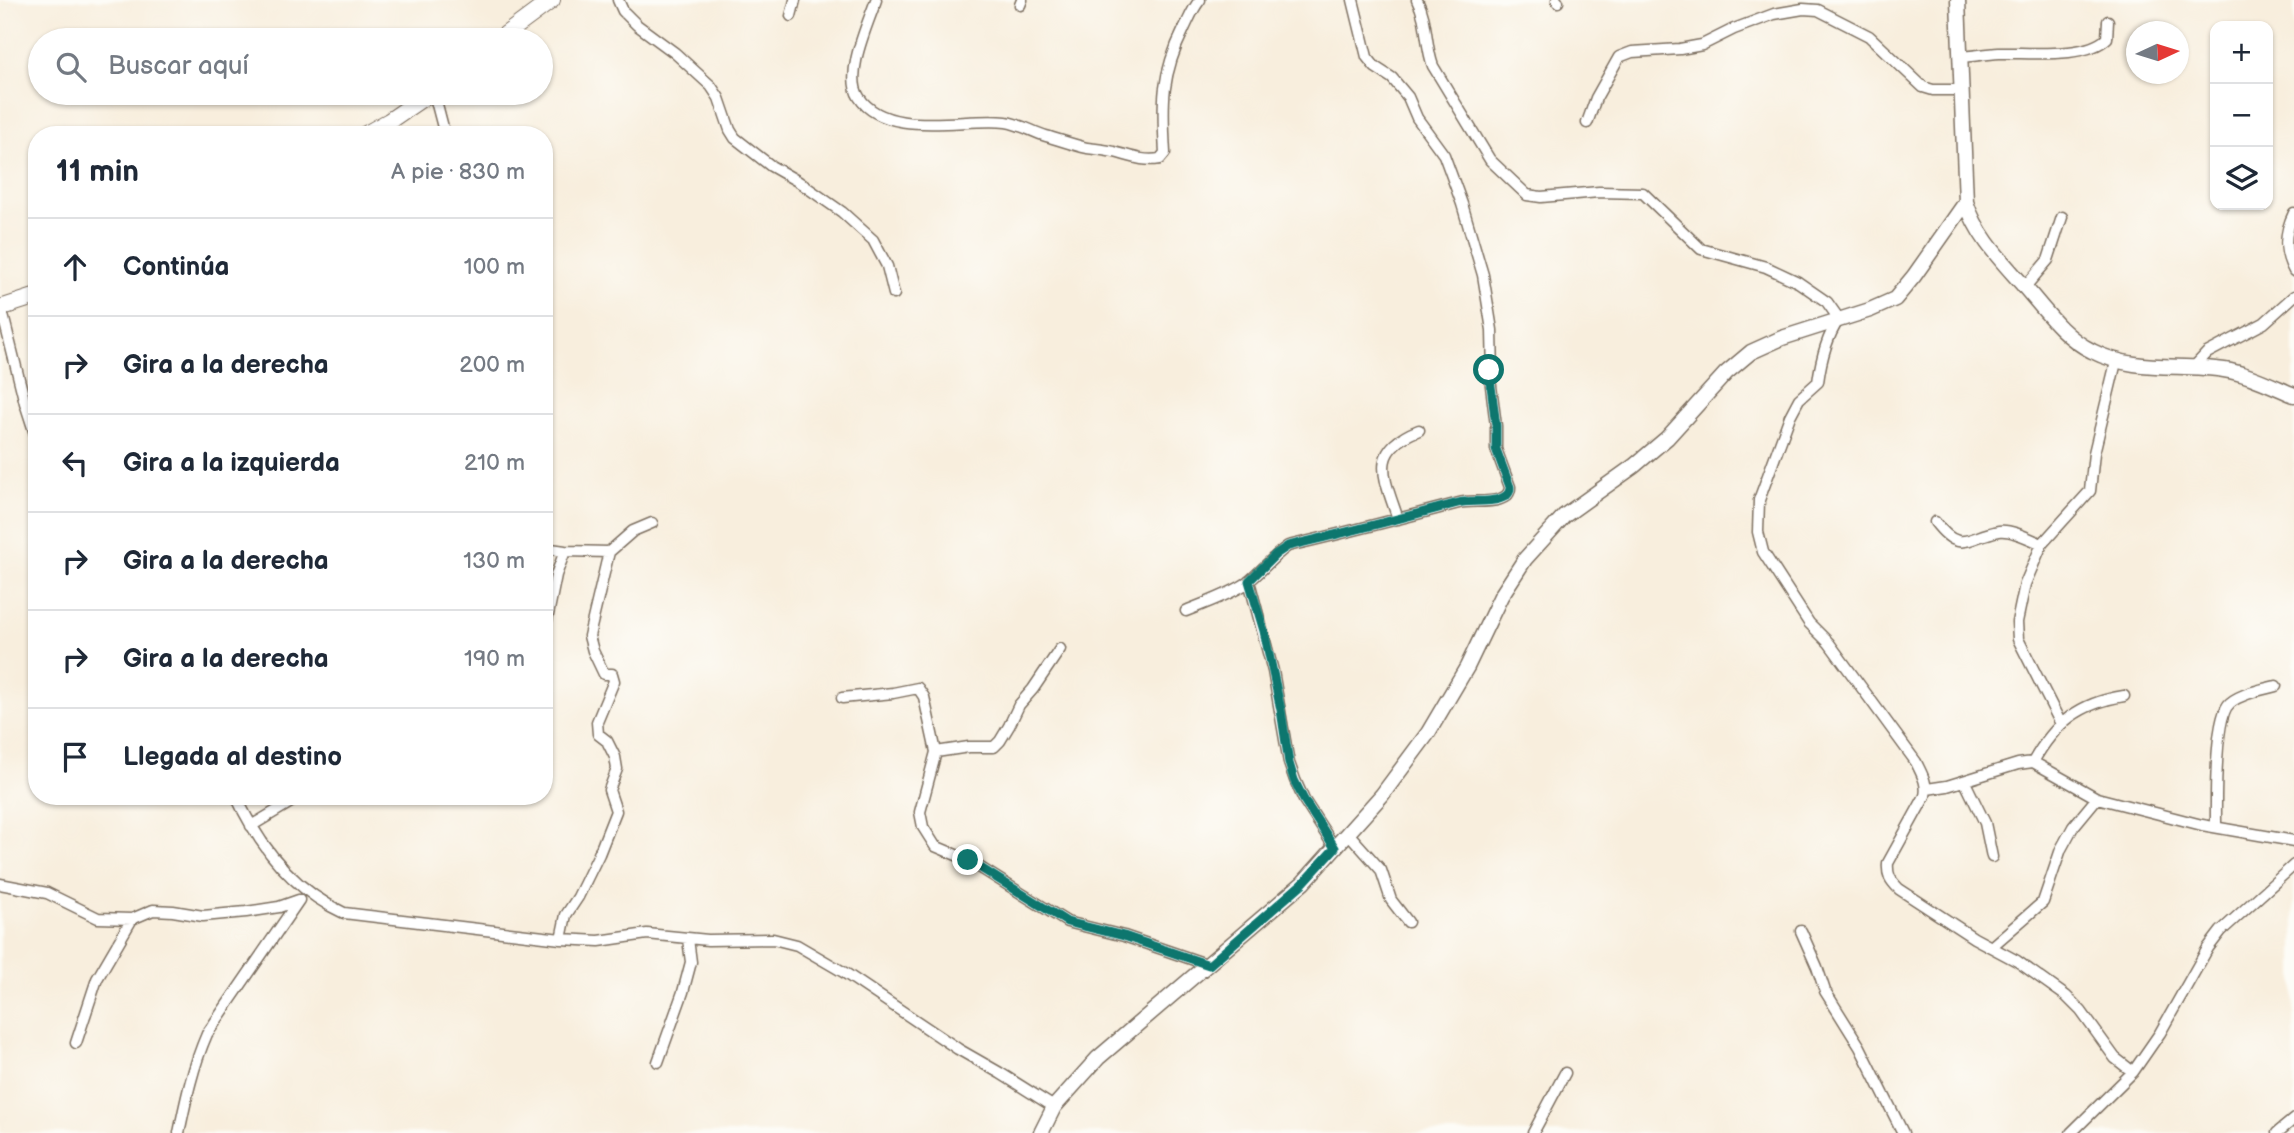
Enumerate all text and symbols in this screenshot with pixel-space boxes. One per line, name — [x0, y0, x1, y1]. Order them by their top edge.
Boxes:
north arrow — [2126, 21, 2189, 84]
map controls — [2210, 21, 2273, 210]
button: + — [2210, 21, 2273, 84]
search box — [28, 28, 553, 105]
icon: search — [52, 48, 90, 86]
text: Buscar aquí — [108, 51, 249, 82]
button: − — [2210, 84, 2273, 147]
button: layers — [2210, 147, 2273, 210]
text: 11 min — [56, 154, 139, 190]
text: A pie · 830 m — [391, 158, 525, 186]
icon: ahead — [56, 248, 94, 286]
text: Continúa — [123, 252, 230, 283]
text: 100 m — [464, 253, 525, 281]
icon: right — [56, 346, 94, 384]
text: Gira a la derecha — [123, 350, 329, 381]
text: 200 m — [459, 351, 525, 379]
route start — [1473, 354, 1504, 385]
icon: left — [56, 444, 94, 482]
text: Gira a la izquierda — [123, 448, 340, 479]
text: 210 m — [464, 449, 525, 477]
icon: right — [56, 542, 94, 580]
text: Gira a la derecha — [123, 546, 329, 577]
text: 130 m — [463, 547, 525, 575]
icon: right — [56, 640, 94, 678]
text: Gira a la derecha — [123, 644, 329, 675]
text: 190 m — [464, 645, 525, 673]
icon: arrive — [56, 738, 94, 776]
text: Llegada al destino — [123, 742, 342, 773]
route end — [952, 844, 983, 875]

